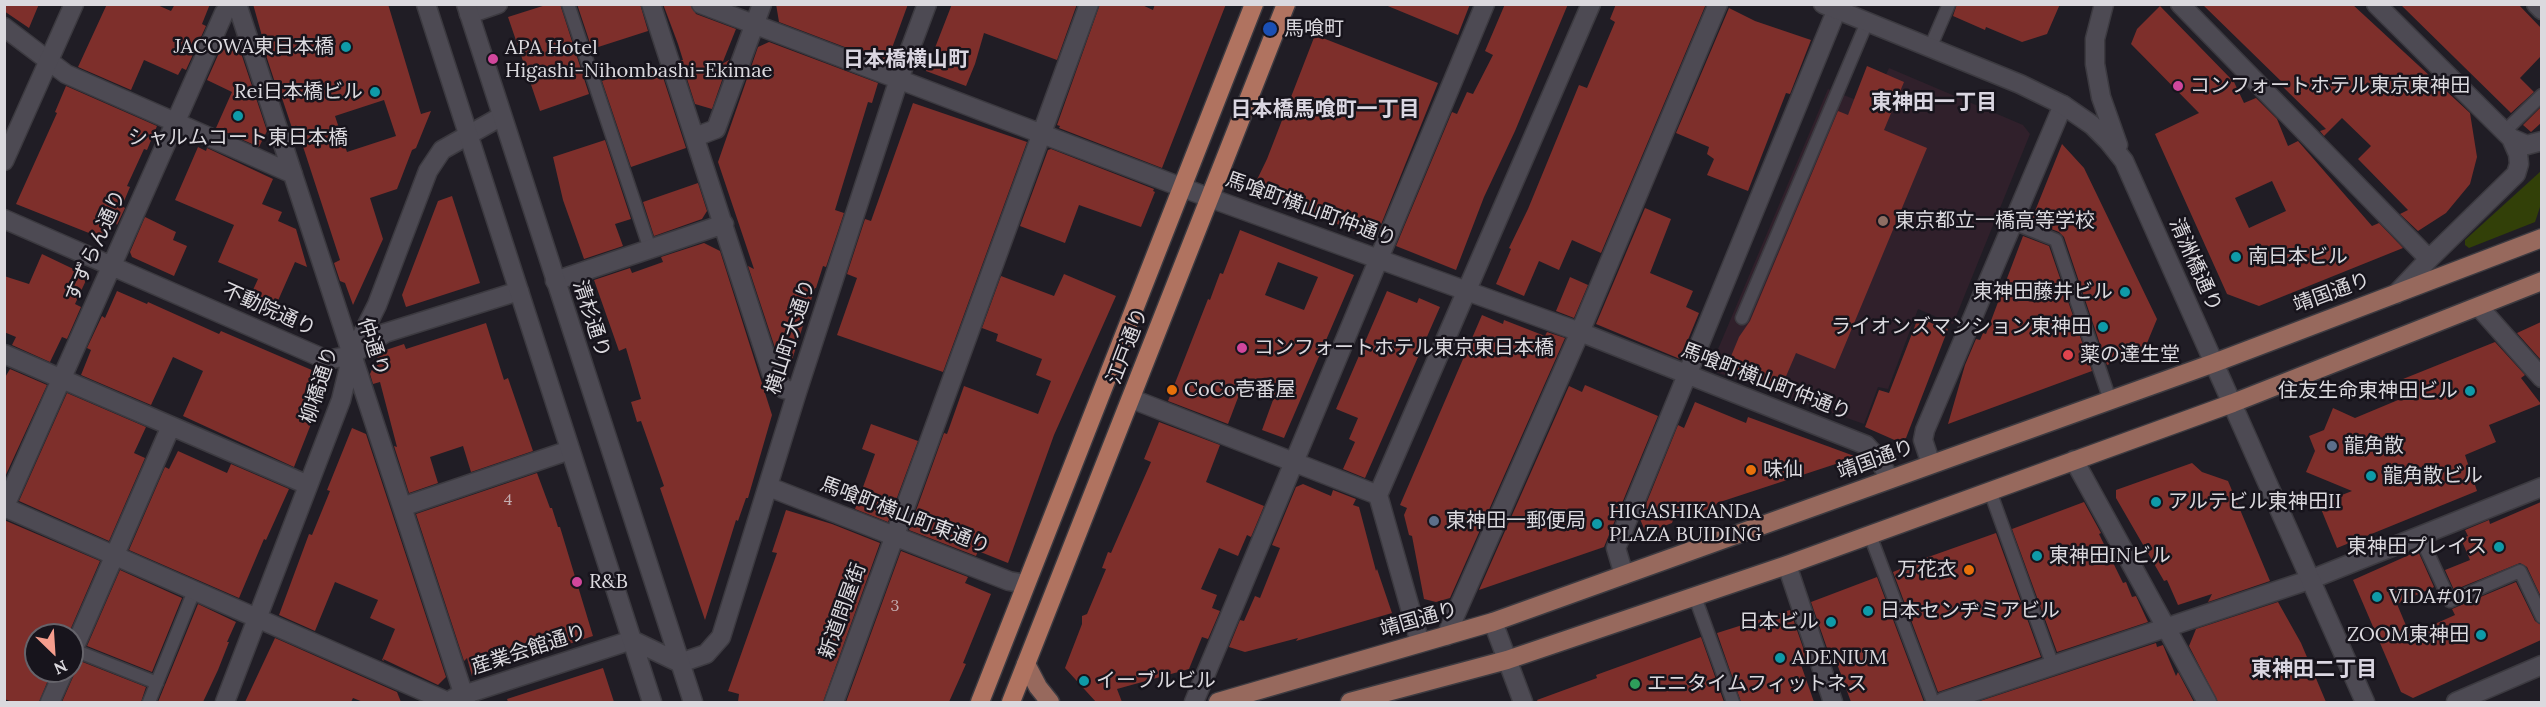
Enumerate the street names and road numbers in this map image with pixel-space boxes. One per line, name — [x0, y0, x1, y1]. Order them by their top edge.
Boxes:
street label: 馬喰町横山町仲通り — [1222, 168, 1400, 252]
street label: すずらん通り — [61, 186, 131, 306]
street label: 清洲橋通り — [2164, 214, 2226, 316]
street label: 靖国通り — [2290, 268, 2374, 318]
street label: 横山町大通り — [761, 276, 821, 398]
street label: 清杉通り — [567, 277, 615, 361]
street label: 不動院通り — [218, 279, 320, 341]
street label: 江戸通り — [1102, 304, 1154, 388]
street label: 仲通り — [352, 315, 394, 379]
street label: 馬喰町横山町仲通り — [1678, 339, 1854, 425]
street label: 柳橋通り — [296, 343, 344, 427]
street label: 靖国通り — [1834, 435, 1918, 485]
street label: 馬喰町横山町東通り — [817, 473, 993, 559]
street label: 新道問屋街 — [815, 560, 871, 662]
street label: 靖国通り — [1377, 597, 1461, 643]
street label: 産業会館通り — [468, 620, 590, 680]

